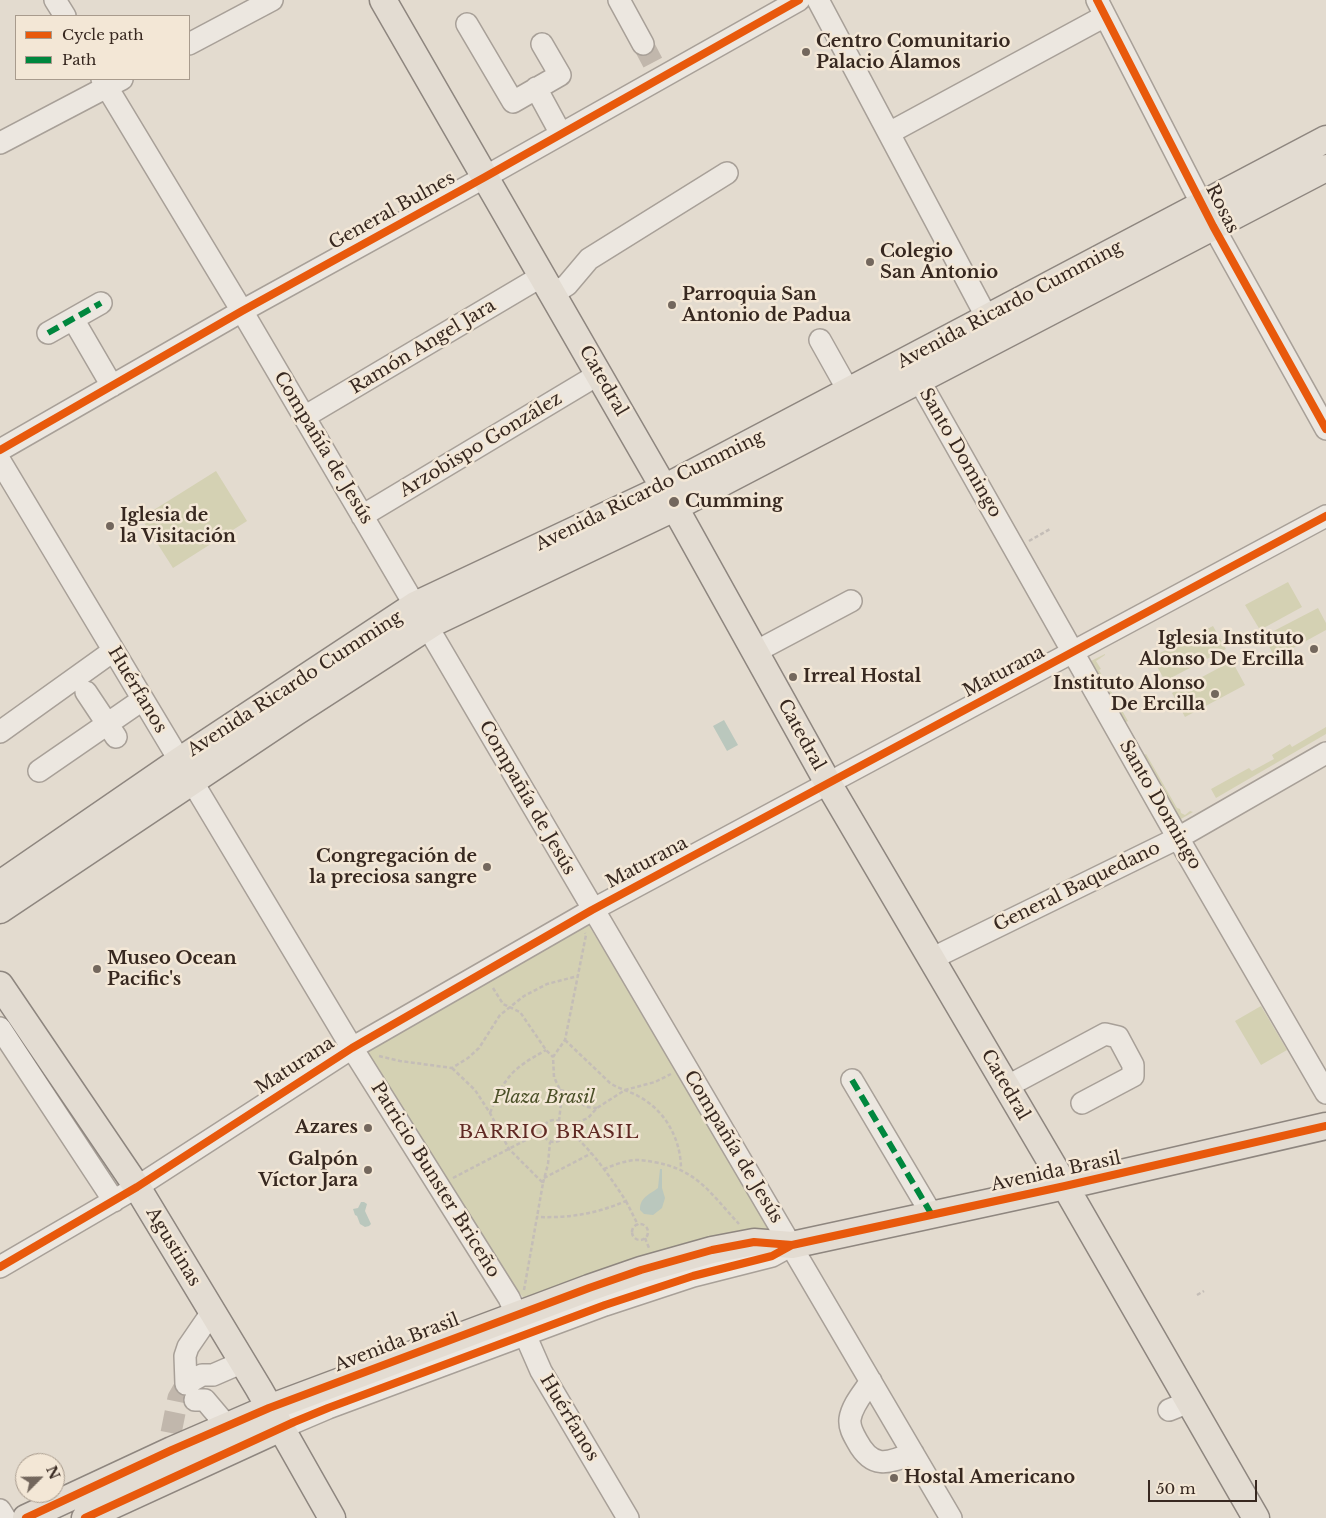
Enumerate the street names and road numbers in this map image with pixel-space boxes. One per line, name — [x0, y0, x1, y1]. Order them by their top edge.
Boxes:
street label: General Bulnes — [325, 167, 459, 255]
street label: Rosas — [1201, 181, 1243, 237]
street label: Avenida Ricardo Cumming — [894, 236, 1126, 374]
street label: Ramón Angel Jara — [346, 295, 500, 399]
street label: Catedral — [574, 342, 632, 420]
street label: Compañía de Jesús — [269, 368, 377, 528]
street label: Santo Domingo — [914, 384, 1006, 522]
street label: Arzobispo González — [396, 388, 566, 502]
street label: Avenida Ricardo Cumming — [532, 426, 768, 556]
street label: Avenida Ricardo Cumming — [184, 606, 406, 762]
street label: Maturana — [959, 641, 1049, 703]
street label: Huérfanos — [103, 643, 171, 737]
street label: Catedral — [773, 696, 829, 774]
street label: Compañía de Jesús — [474, 717, 580, 879]
street label: Santo Domingo — [1114, 736, 1206, 874]
street label: Maturana — [602, 832, 692, 894]
street label: General Baquedano — [990, 837, 1164, 937]
street label: Maturana — [252, 1033, 338, 1099]
street label: Catedral — [976, 1046, 1034, 1124]
street label: Compañía de Jesús — [679, 1067, 787, 1227]
street label: Patricio Bunster Briceño — [366, 1078, 504, 1282]
street label: Avenida Brasil — [989, 1148, 1123, 1196]
street label: Agustinas — [141, 1204, 205, 1290]
street label: Avenida Brasil — [331, 1309, 463, 1377]
street label: Huérfanos — [535, 1371, 603, 1465]

